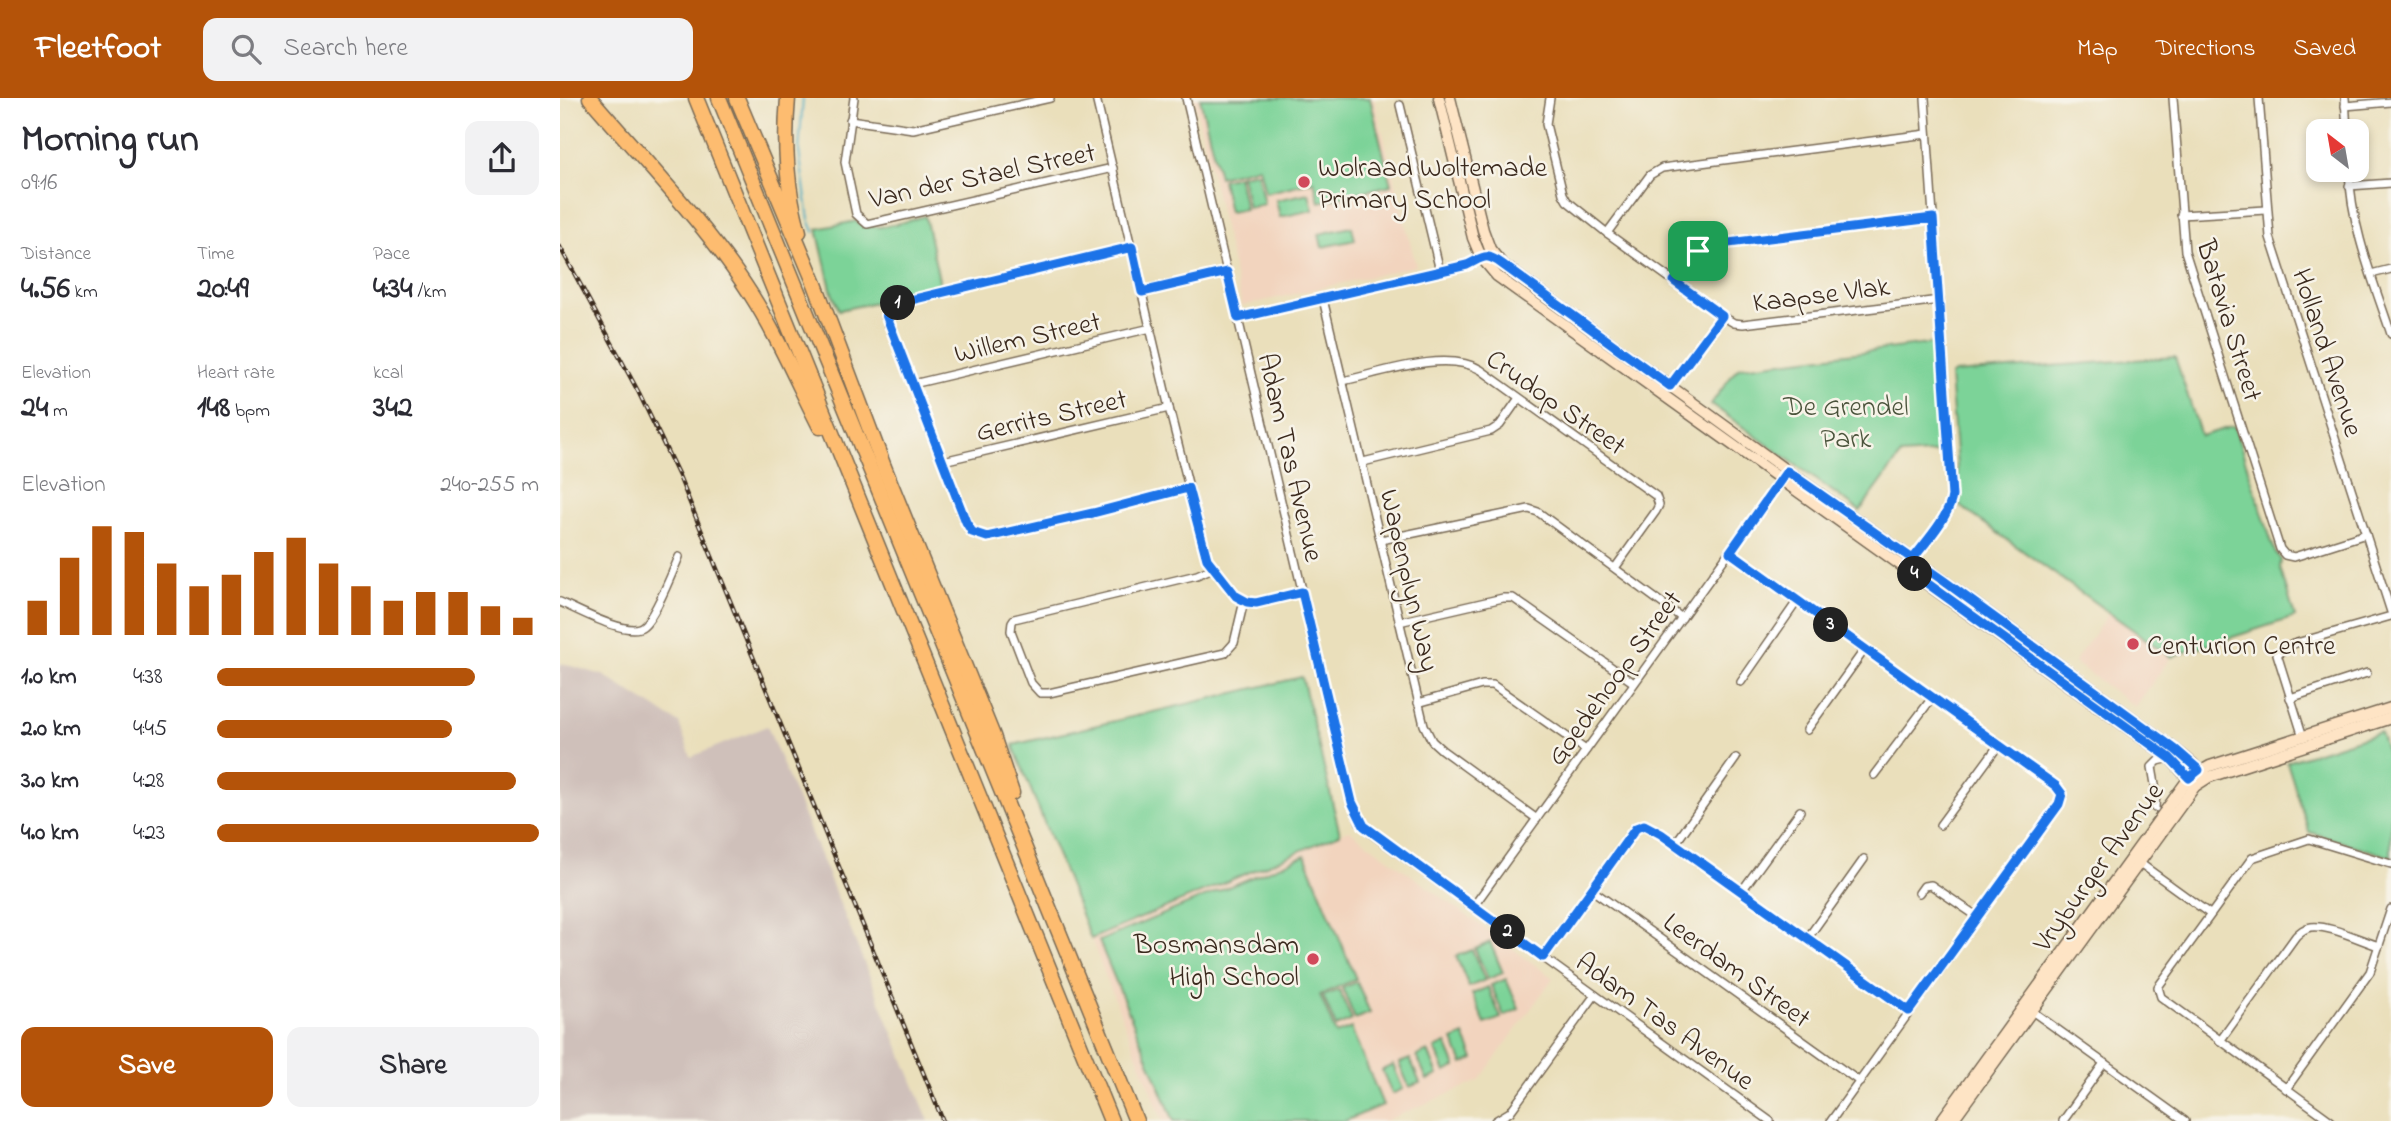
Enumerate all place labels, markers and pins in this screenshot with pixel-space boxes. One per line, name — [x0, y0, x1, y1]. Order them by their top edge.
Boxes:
place label: Wolraad Woltemade Primary School — [1318, 149, 1547, 222]
marker: Wolraad Woltemade Primary School — [1296, 174, 1312, 190]
pin — [1668, 221, 1728, 281]
pin: 1 — [880, 286, 916, 320]
pin: 4 — [1898, 556, 1932, 592]
pin: 3 — [1814, 608, 1848, 642]
place label: Centurion Centre — [2147, 627, 2336, 668]
marker: Centurion Centre — [2125, 636, 2141, 652]
pin: 2 — [1490, 914, 1525, 950]
place label: Bosmansdam High School — [1133, 926, 1299, 999]
marker: Bosmansdam High School — [1305, 951, 1321, 967]

